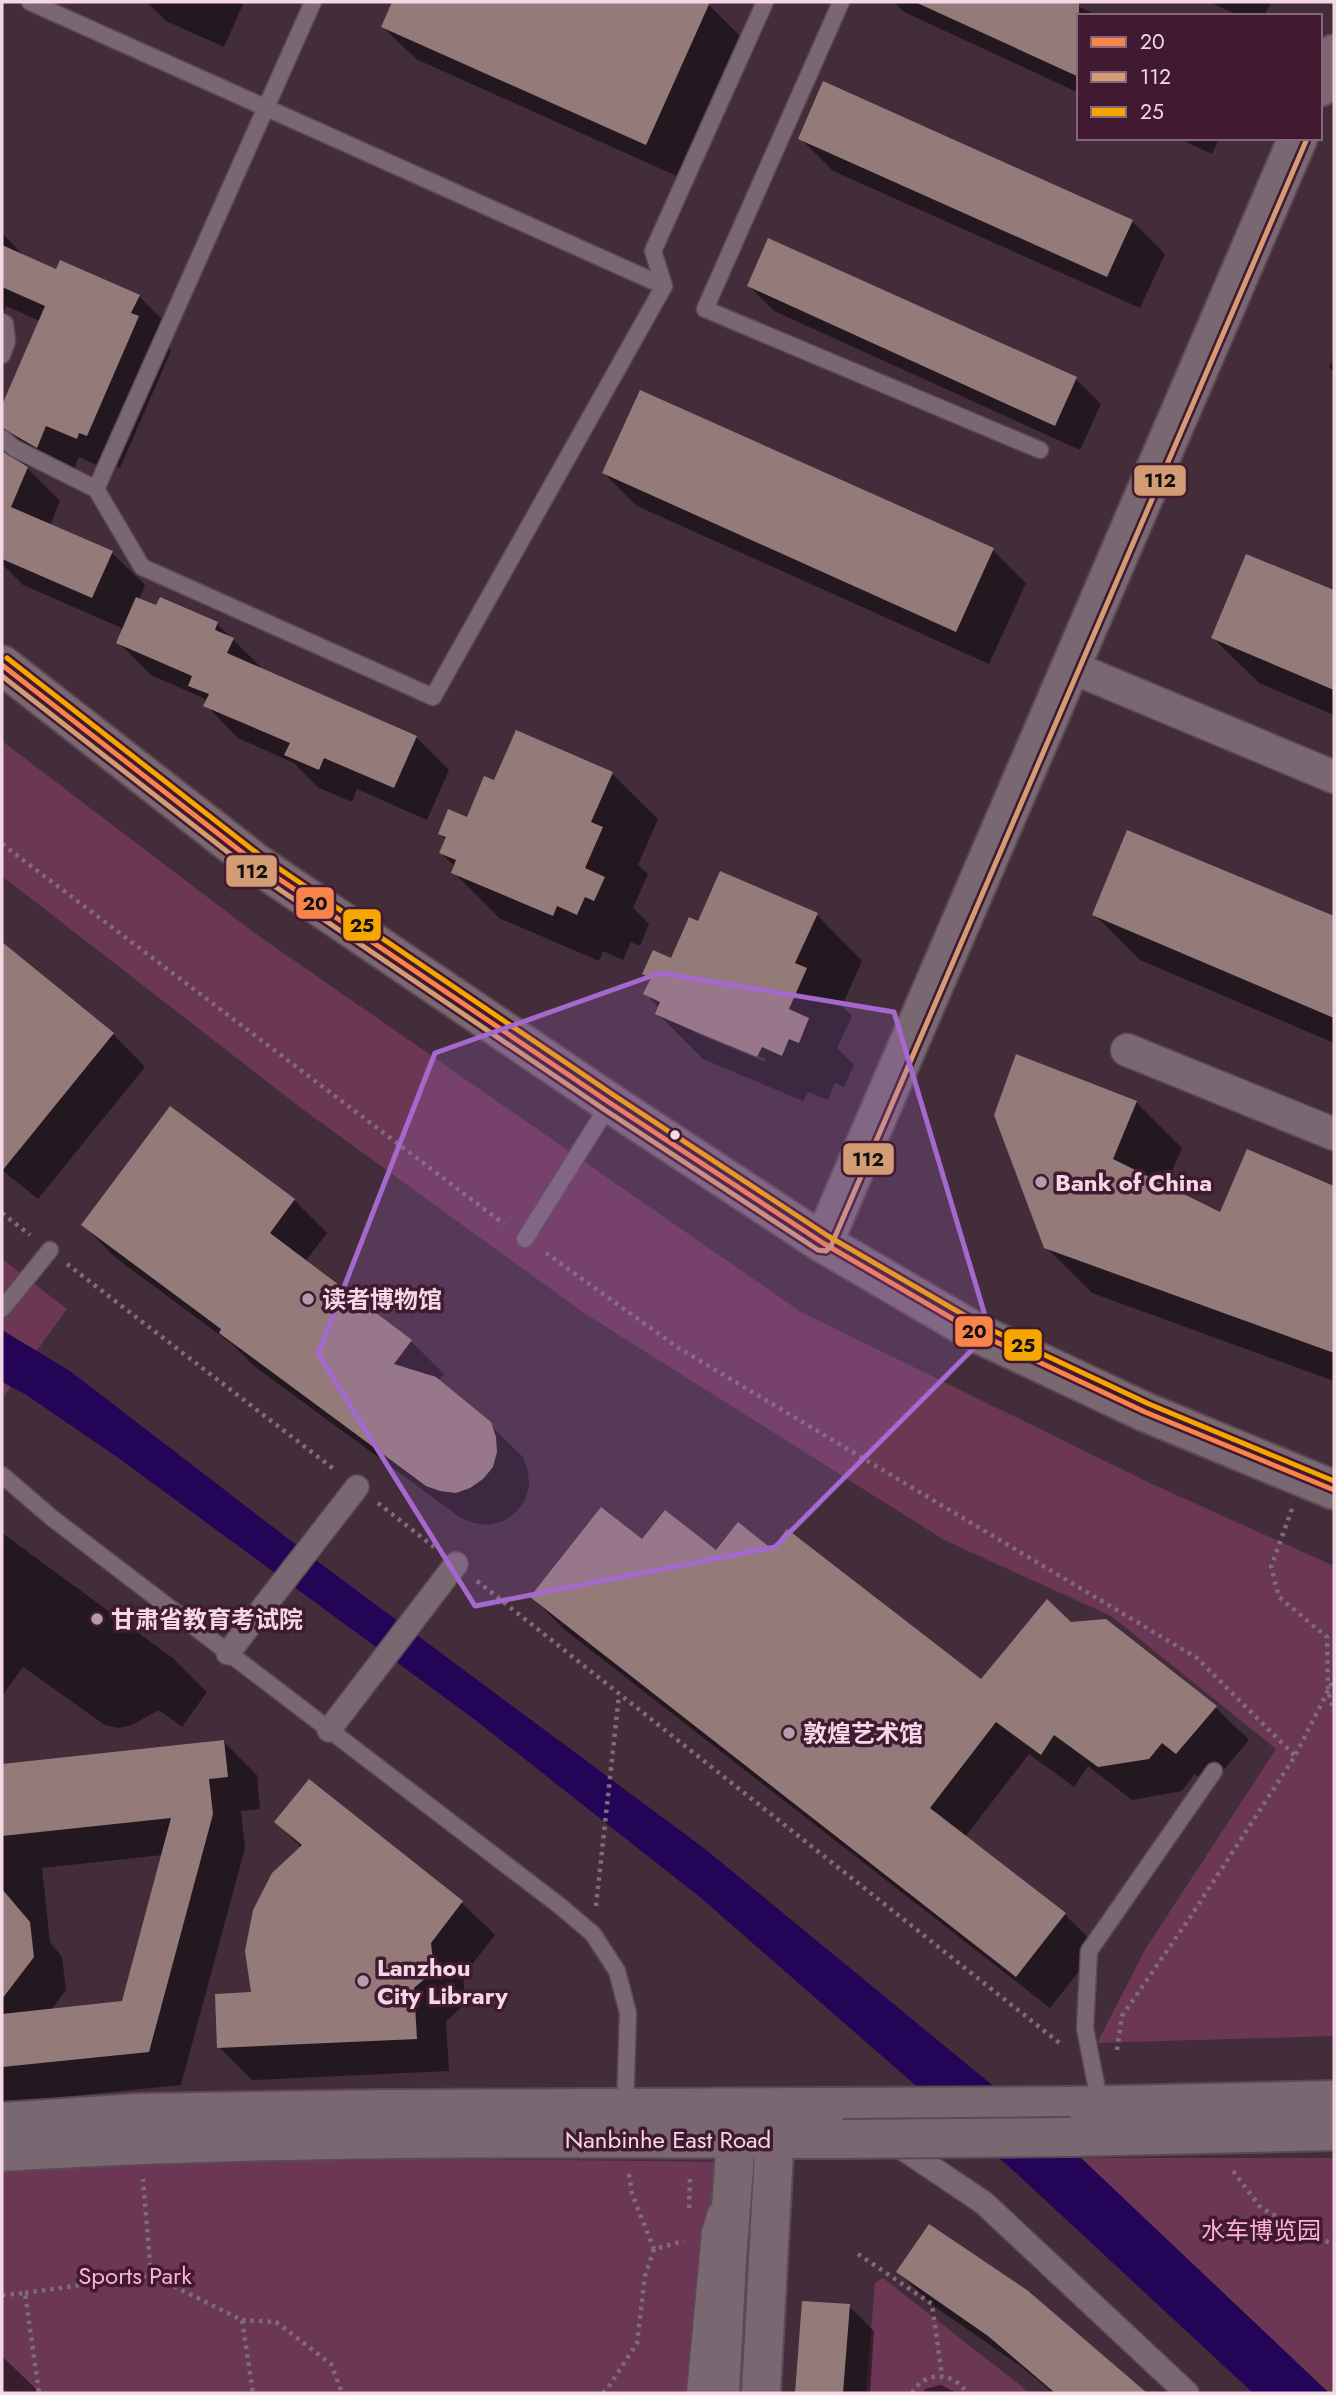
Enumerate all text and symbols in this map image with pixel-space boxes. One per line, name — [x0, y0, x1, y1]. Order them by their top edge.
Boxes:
legend — [1077, 14, 1322, 140]
text: 20 — [1140, 27, 1165, 57]
text: 112 — [1140, 62, 1171, 92]
text: 25 — [1140, 97, 1164, 127]
line badge: 112 — [1133, 464, 1187, 497]
text: 112 — [1144, 467, 1176, 494]
line badge: 112 — [225, 854, 278, 888]
text: 112 — [236, 858, 268, 885]
line badge: 20 — [295, 886, 335, 920]
text: 20 — [302, 890, 328, 917]
line badge: 25 — [342, 908, 382, 942]
text: 25 — [350, 912, 374, 939]
unlabelled marker — [668, 1128, 682, 1142]
line badge: 112 — [842, 1142, 895, 1176]
text: 112 — [852, 1146, 884, 1173]
place label: Bank of China — [1055, 1165, 1212, 1200]
marker: Bank of China — [1033, 1174, 1049, 1190]
place label: 读者博物馆 — [322, 1282, 442, 1317]
marker: 读者博物馆 — [300, 1291, 316, 1307]
line badge: 20 — [954, 1315, 994, 1348]
text: 20 — [961, 1318, 987, 1345]
line badge: 25 — [1003, 1328, 1043, 1362]
text: 25 — [1011, 1332, 1035, 1359]
place label: 甘肃省教育考试院 — [111, 1602, 303, 1637]
marker: 甘肃省教育考试院 — [89, 1611, 105, 1627]
place label: 敦煌艺术馆 — [803, 1716, 923, 1751]
marker: 敦煌艺术馆 — [781, 1725, 797, 1741]
place label: Lanzhou City Library — [377, 1950, 508, 2013]
marker: Lanzhou City Library — [355, 1973, 371, 1989]
street label: Nanbinhe East Road — [565, 2122, 771, 2157]
park label: 水车博览园 — [1201, 2213, 1321, 2248]
park label: Sports Park — [78, 2258, 192, 2293]

